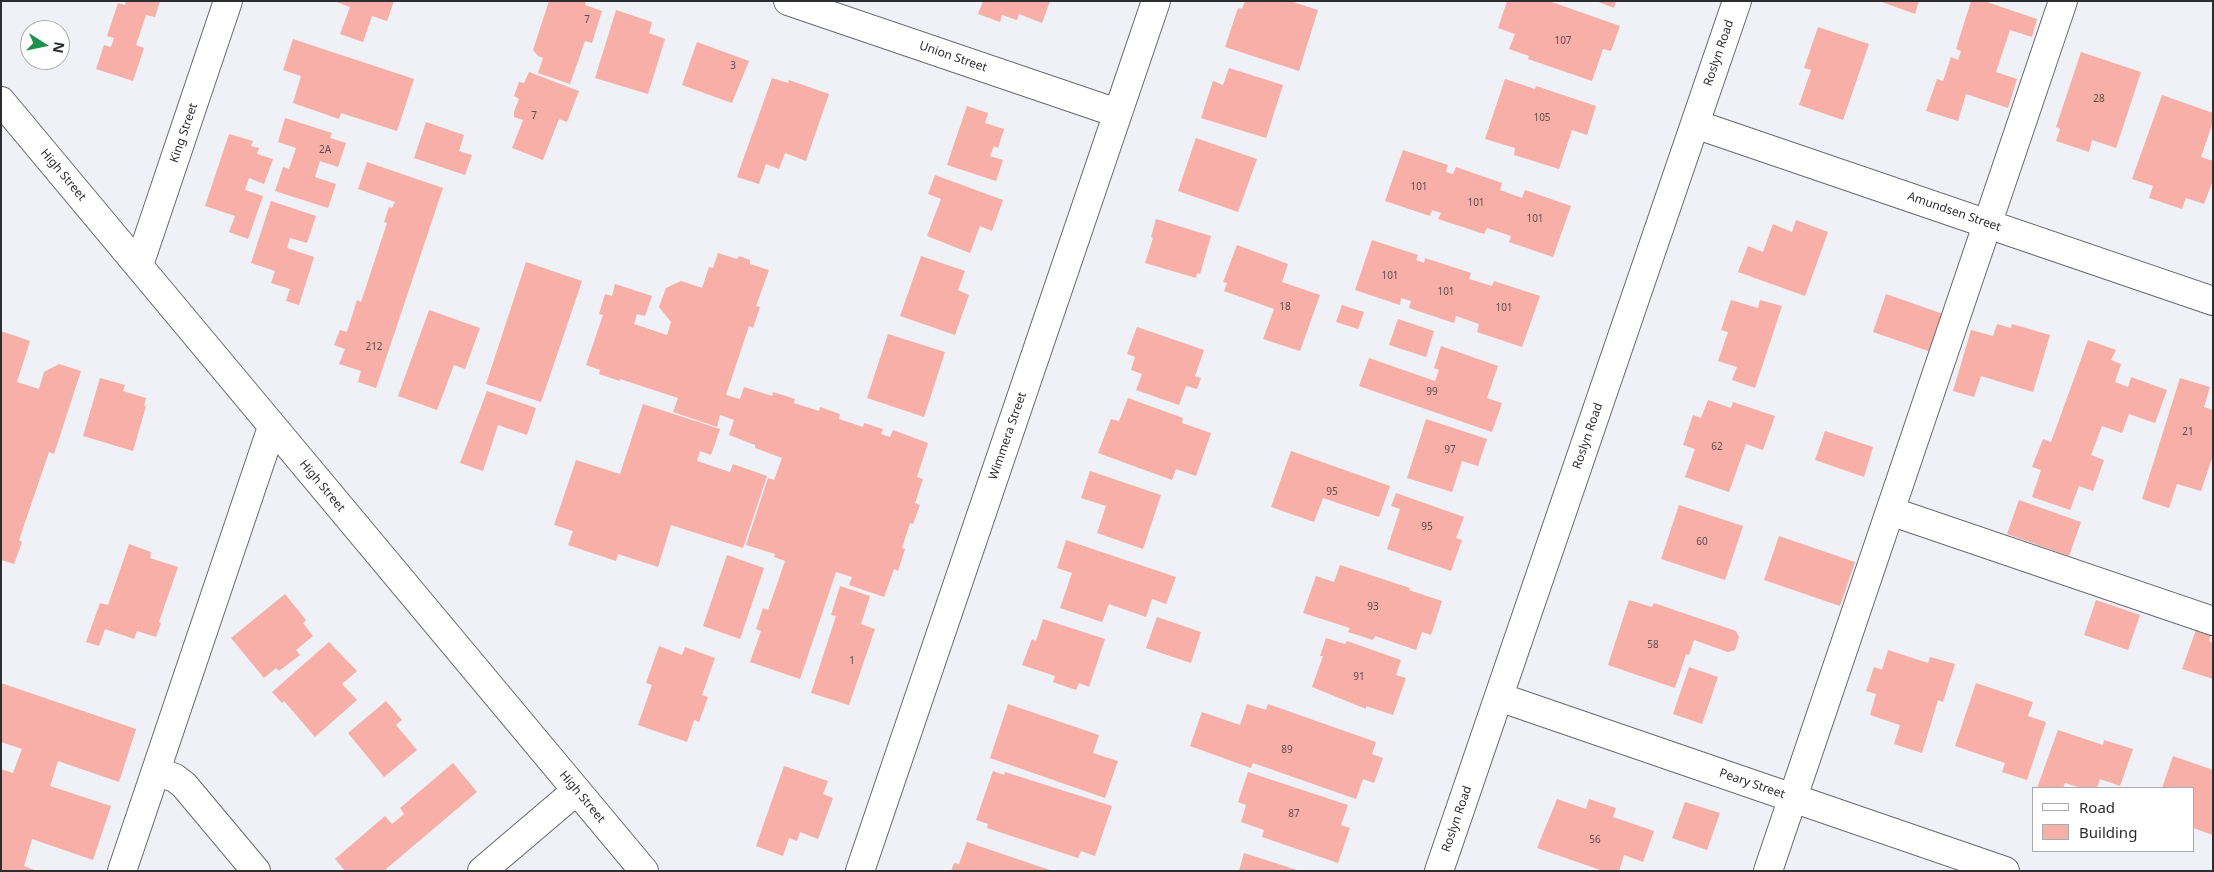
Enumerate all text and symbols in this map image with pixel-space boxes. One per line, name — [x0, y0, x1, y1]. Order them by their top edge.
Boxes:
house number: 7 — [584, 14, 590, 26]
street label: Roslyn Road — [1701, 18, 1737, 88]
north arrow — [20, 20, 70, 70]
house number: 107 — [1554, 35, 1572, 47]
street label: Union Street — [917, 39, 989, 75]
text: N — [49, 40, 70, 55]
house number: 3 — [730, 60, 736, 72]
house number: 28 — [2093, 93, 2105, 105]
street label: King Street — [167, 101, 201, 165]
house number: 7 — [531, 110, 537, 122]
house number: 105 — [1533, 112, 1551, 124]
house number: 2A — [319, 144, 331, 156]
street label: High Street — [37, 146, 89, 204]
house number: 101 — [1410, 181, 1428, 193]
street label: Amundsen Street — [1905, 189, 2003, 235]
house number: 101 — [1467, 197, 1485, 209]
house number: 101 — [1526, 213, 1544, 225]
house number: 101 — [1381, 270, 1399, 282]
house number: 101 — [1437, 286, 1455, 298]
house number: 18 — [1279, 301, 1291, 313]
house number: 101 — [1495, 302, 1513, 314]
house number: 212 — [365, 341, 383, 353]
house number: 99 — [1426, 386, 1438, 398]
street label: Wimmera Street — [986, 390, 1030, 482]
street label: Roslyn Road — [1570, 401, 1606, 471]
house number: 21 — [2182, 426, 2194, 438]
house number: 62 — [1711, 441, 1723, 453]
house number: 97 — [1444, 444, 1456, 456]
street label: High Street — [296, 457, 348, 515]
house number: 95 — [1326, 486, 1338, 498]
house number: 95 — [1421, 521, 1433, 533]
house number: 60 — [1696, 536, 1708, 548]
house number: 93 — [1367, 601, 1379, 613]
house number: 58 — [1647, 639, 1659, 651]
house number: 1 — [849, 655, 855, 667]
house number: 91 — [1353, 671, 1365, 683]
house number: 89 — [1281, 744, 1293, 756]
street label: Peary Street — [1717, 766, 1787, 802]
street label: High Street — [556, 768, 608, 826]
street label: Roslyn Road — [1439, 784, 1475, 854]
legend — [2032, 787, 2194, 852]
text: Road — [2079, 797, 2115, 817]
house number: 87 — [1288, 808, 1300, 820]
text: Building — [2079, 822, 2137, 842]
house number: 56 — [1589, 834, 1601, 846]

